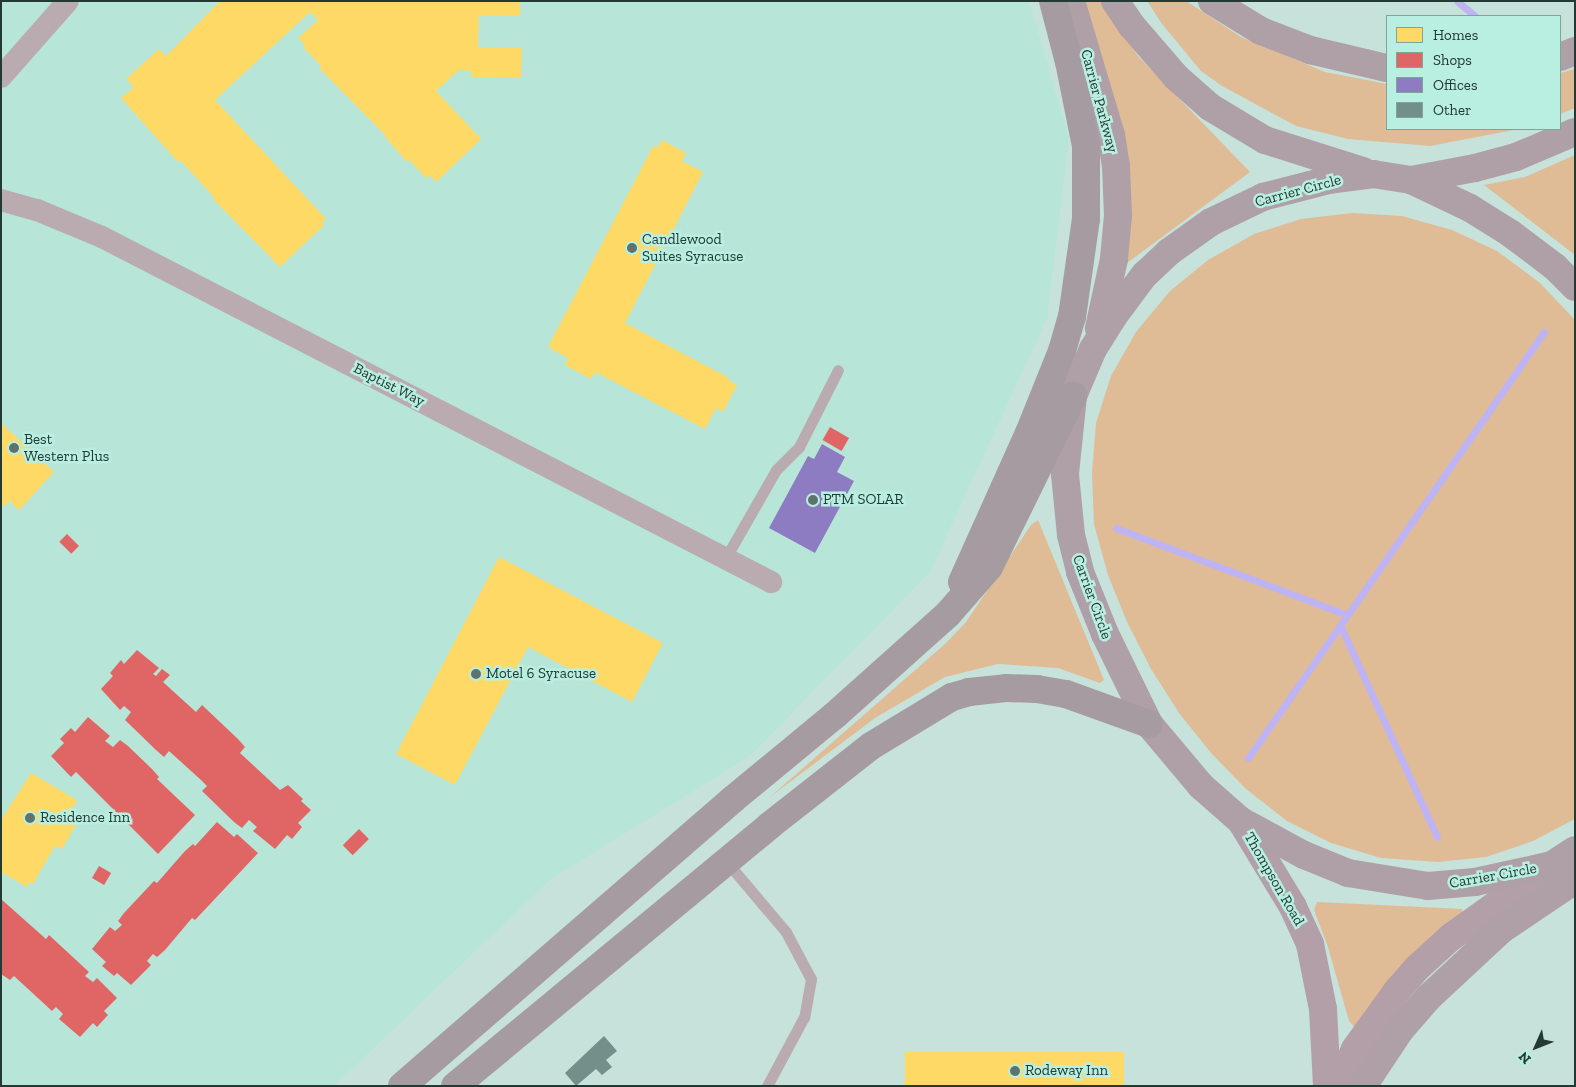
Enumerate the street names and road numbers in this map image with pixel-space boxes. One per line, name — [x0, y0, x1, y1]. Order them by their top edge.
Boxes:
street label: Carrier Parkway — [1077, 47, 1121, 155]
street label: Carrier Circle — [1253, 171, 1343, 211]
street label: Baptist Way — [350, 359, 428, 411]
street label: Carrier Circle — [1068, 552, 1116, 642]
street label: Thompson Road — [1240, 829, 1308, 929]
street label: Carrier Circle — [1448, 859, 1538, 893]

